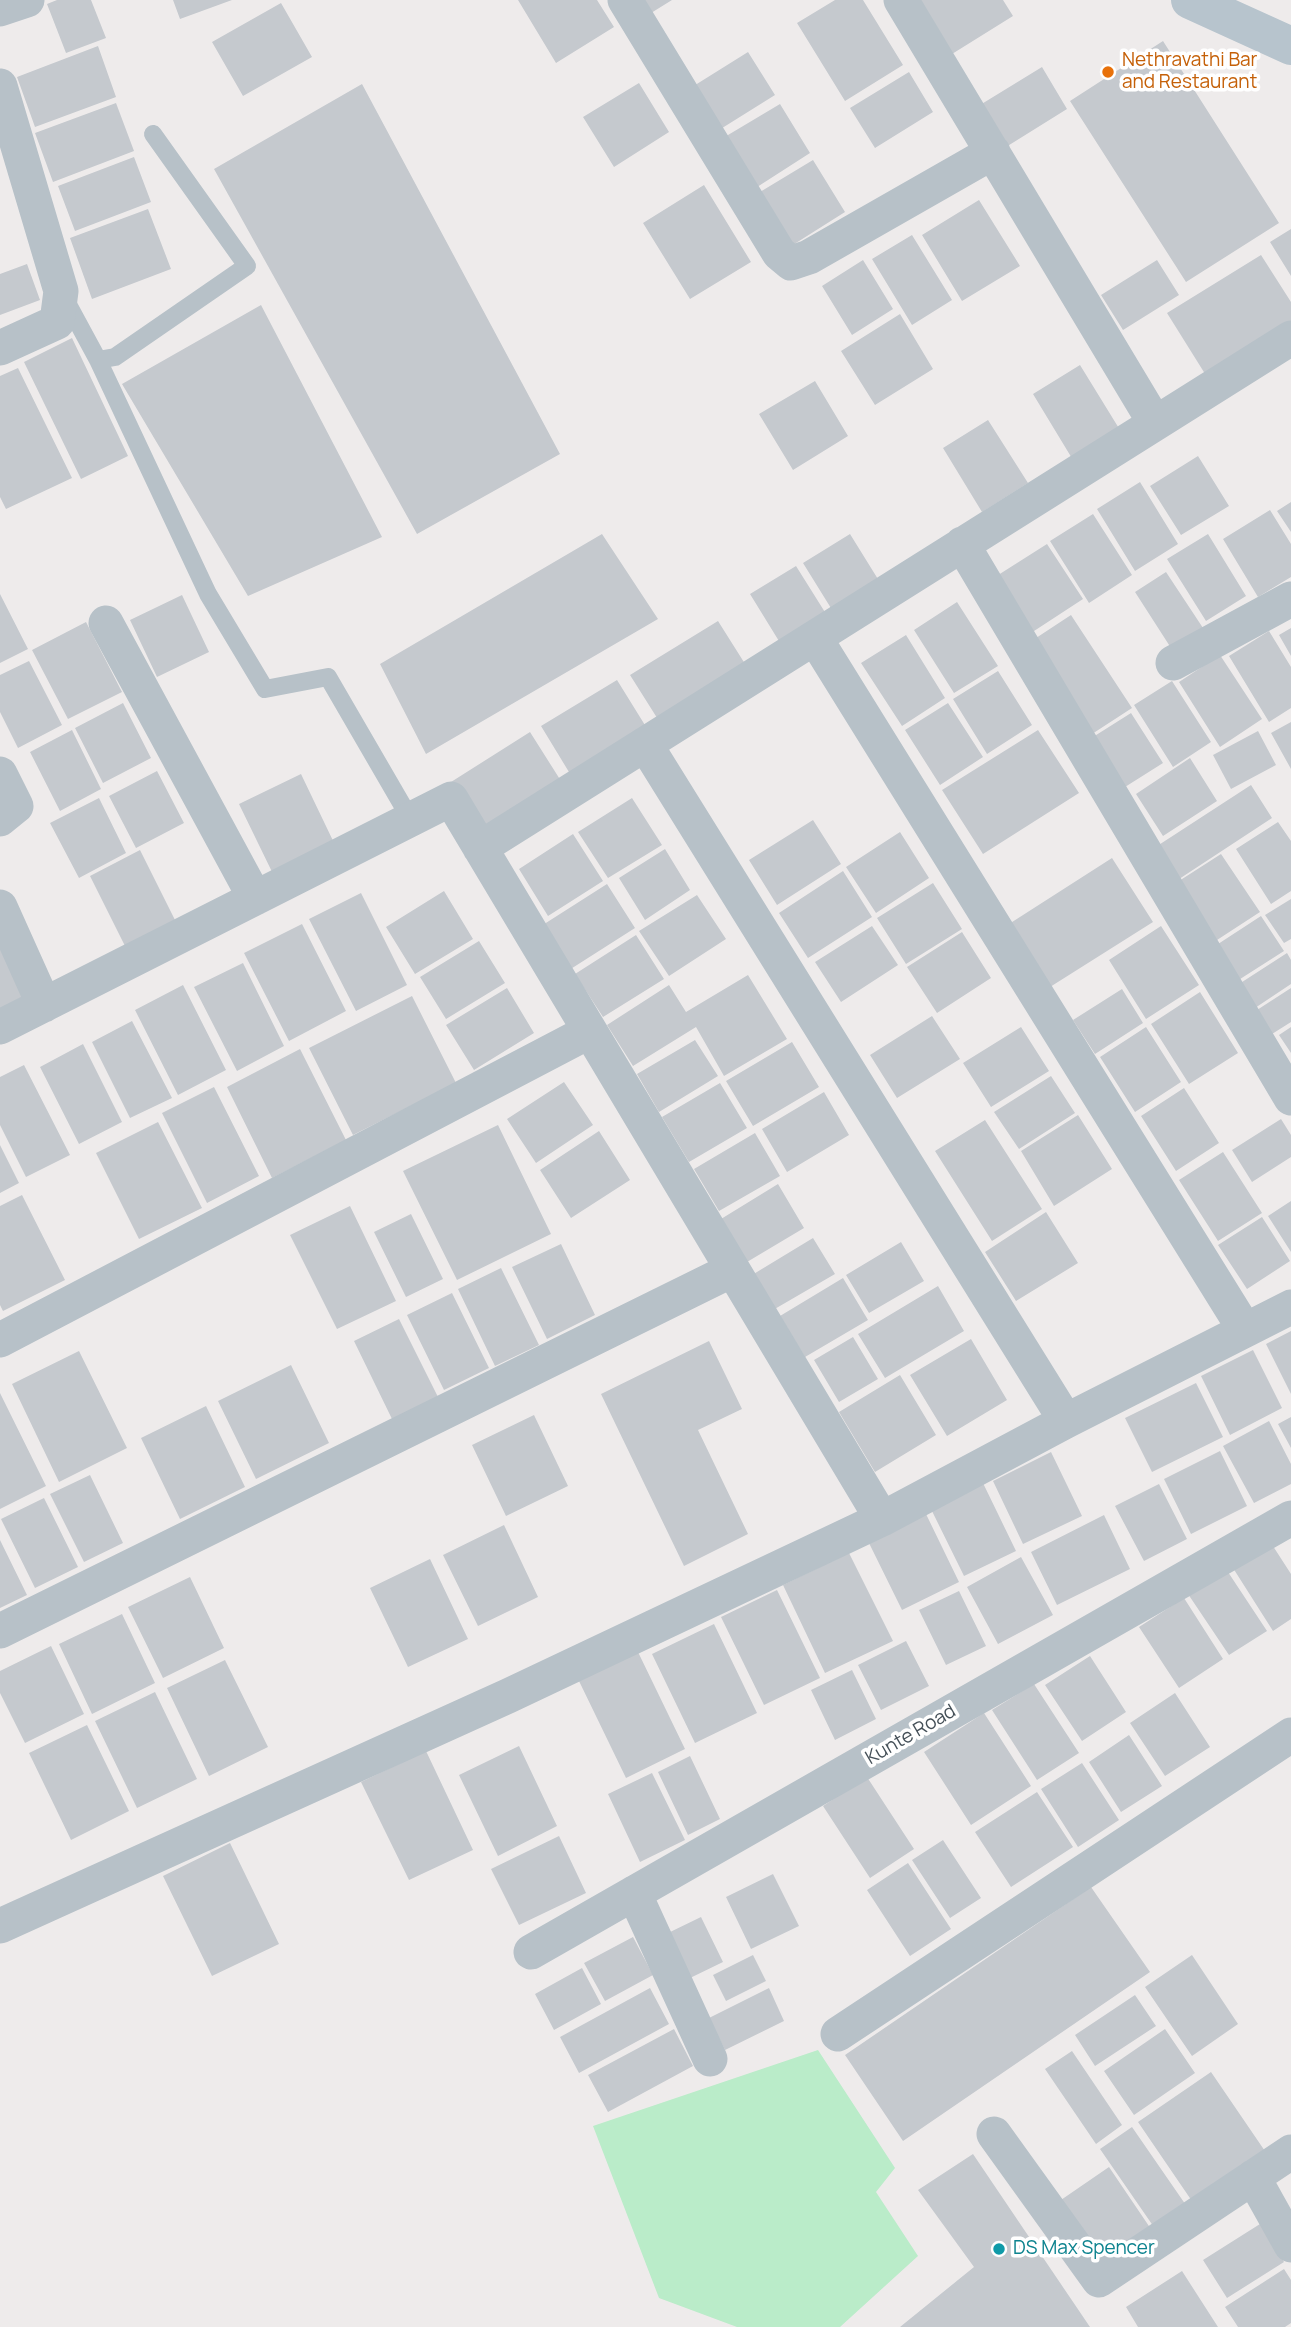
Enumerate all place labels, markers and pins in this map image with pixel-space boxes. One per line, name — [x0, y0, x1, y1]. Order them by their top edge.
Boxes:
place label: Nethravathi Bar and Restaurant — [1122, 50, 1257, 94]
marker: Nethravathi Bar and Restaurant — [1100, 64, 1116, 80]
place label: DS Max Spencer — [1013, 2238, 1155, 2260]
marker: DS Max Spencer — [991, 2241, 1007, 2257]

